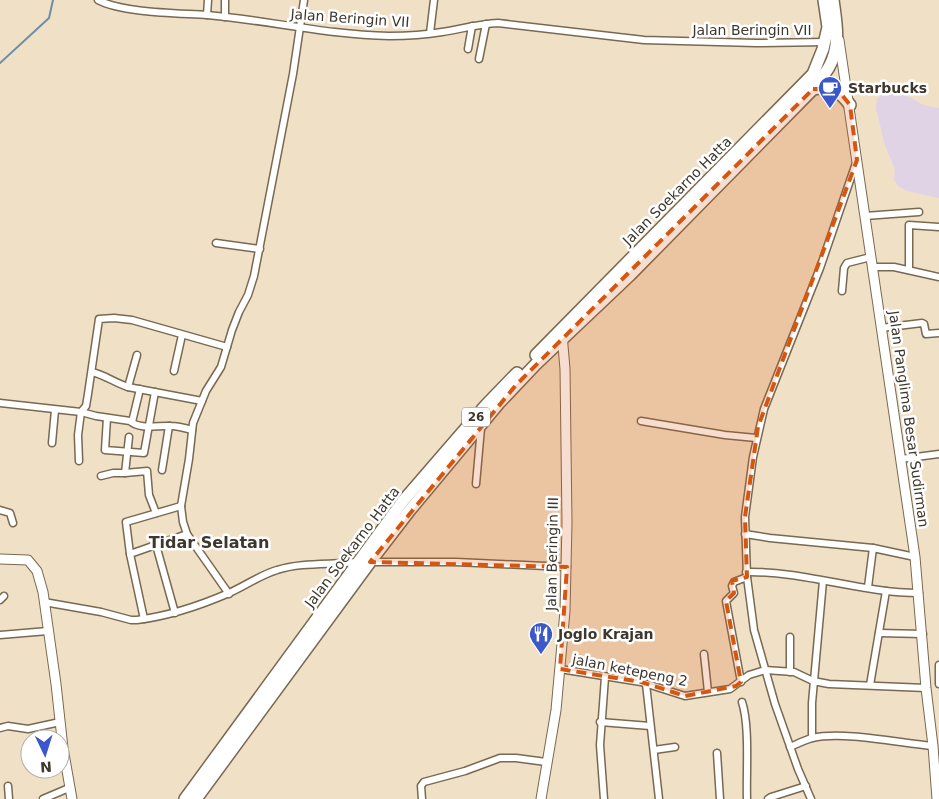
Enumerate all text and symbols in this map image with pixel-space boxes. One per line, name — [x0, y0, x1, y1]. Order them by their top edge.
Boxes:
street label: Jalan Beringin VII — [289, 6, 410, 30]
street label: Jalan Beringin VII — [691, 22, 812, 38]
cafe icon: Starbucks — [817, 75, 843, 109]
place label: Starbucks — [848, 80, 927, 96]
street label: Jalan Soekarno Hatta — [619, 133, 735, 249]
street label: Jalan Panglima Besar Sudirman — [886, 309, 932, 528]
road number: 26 — [462, 408, 490, 427]
street label: Jalan Soekarno Hatta — [301, 483, 403, 611]
street label: Jalan Beringin III — [543, 497, 561, 612]
district label: Tidar Selatan — [149, 533, 269, 552]
restaurant icon: Joglo Krajan — [528, 621, 554, 655]
place label: Joglo Krajan — [557, 626, 654, 642]
street label: jalan ketepeng 2 — [570, 651, 689, 689]
north arrow — [20, 729, 70, 779]
text: N — [40, 759, 52, 775]

